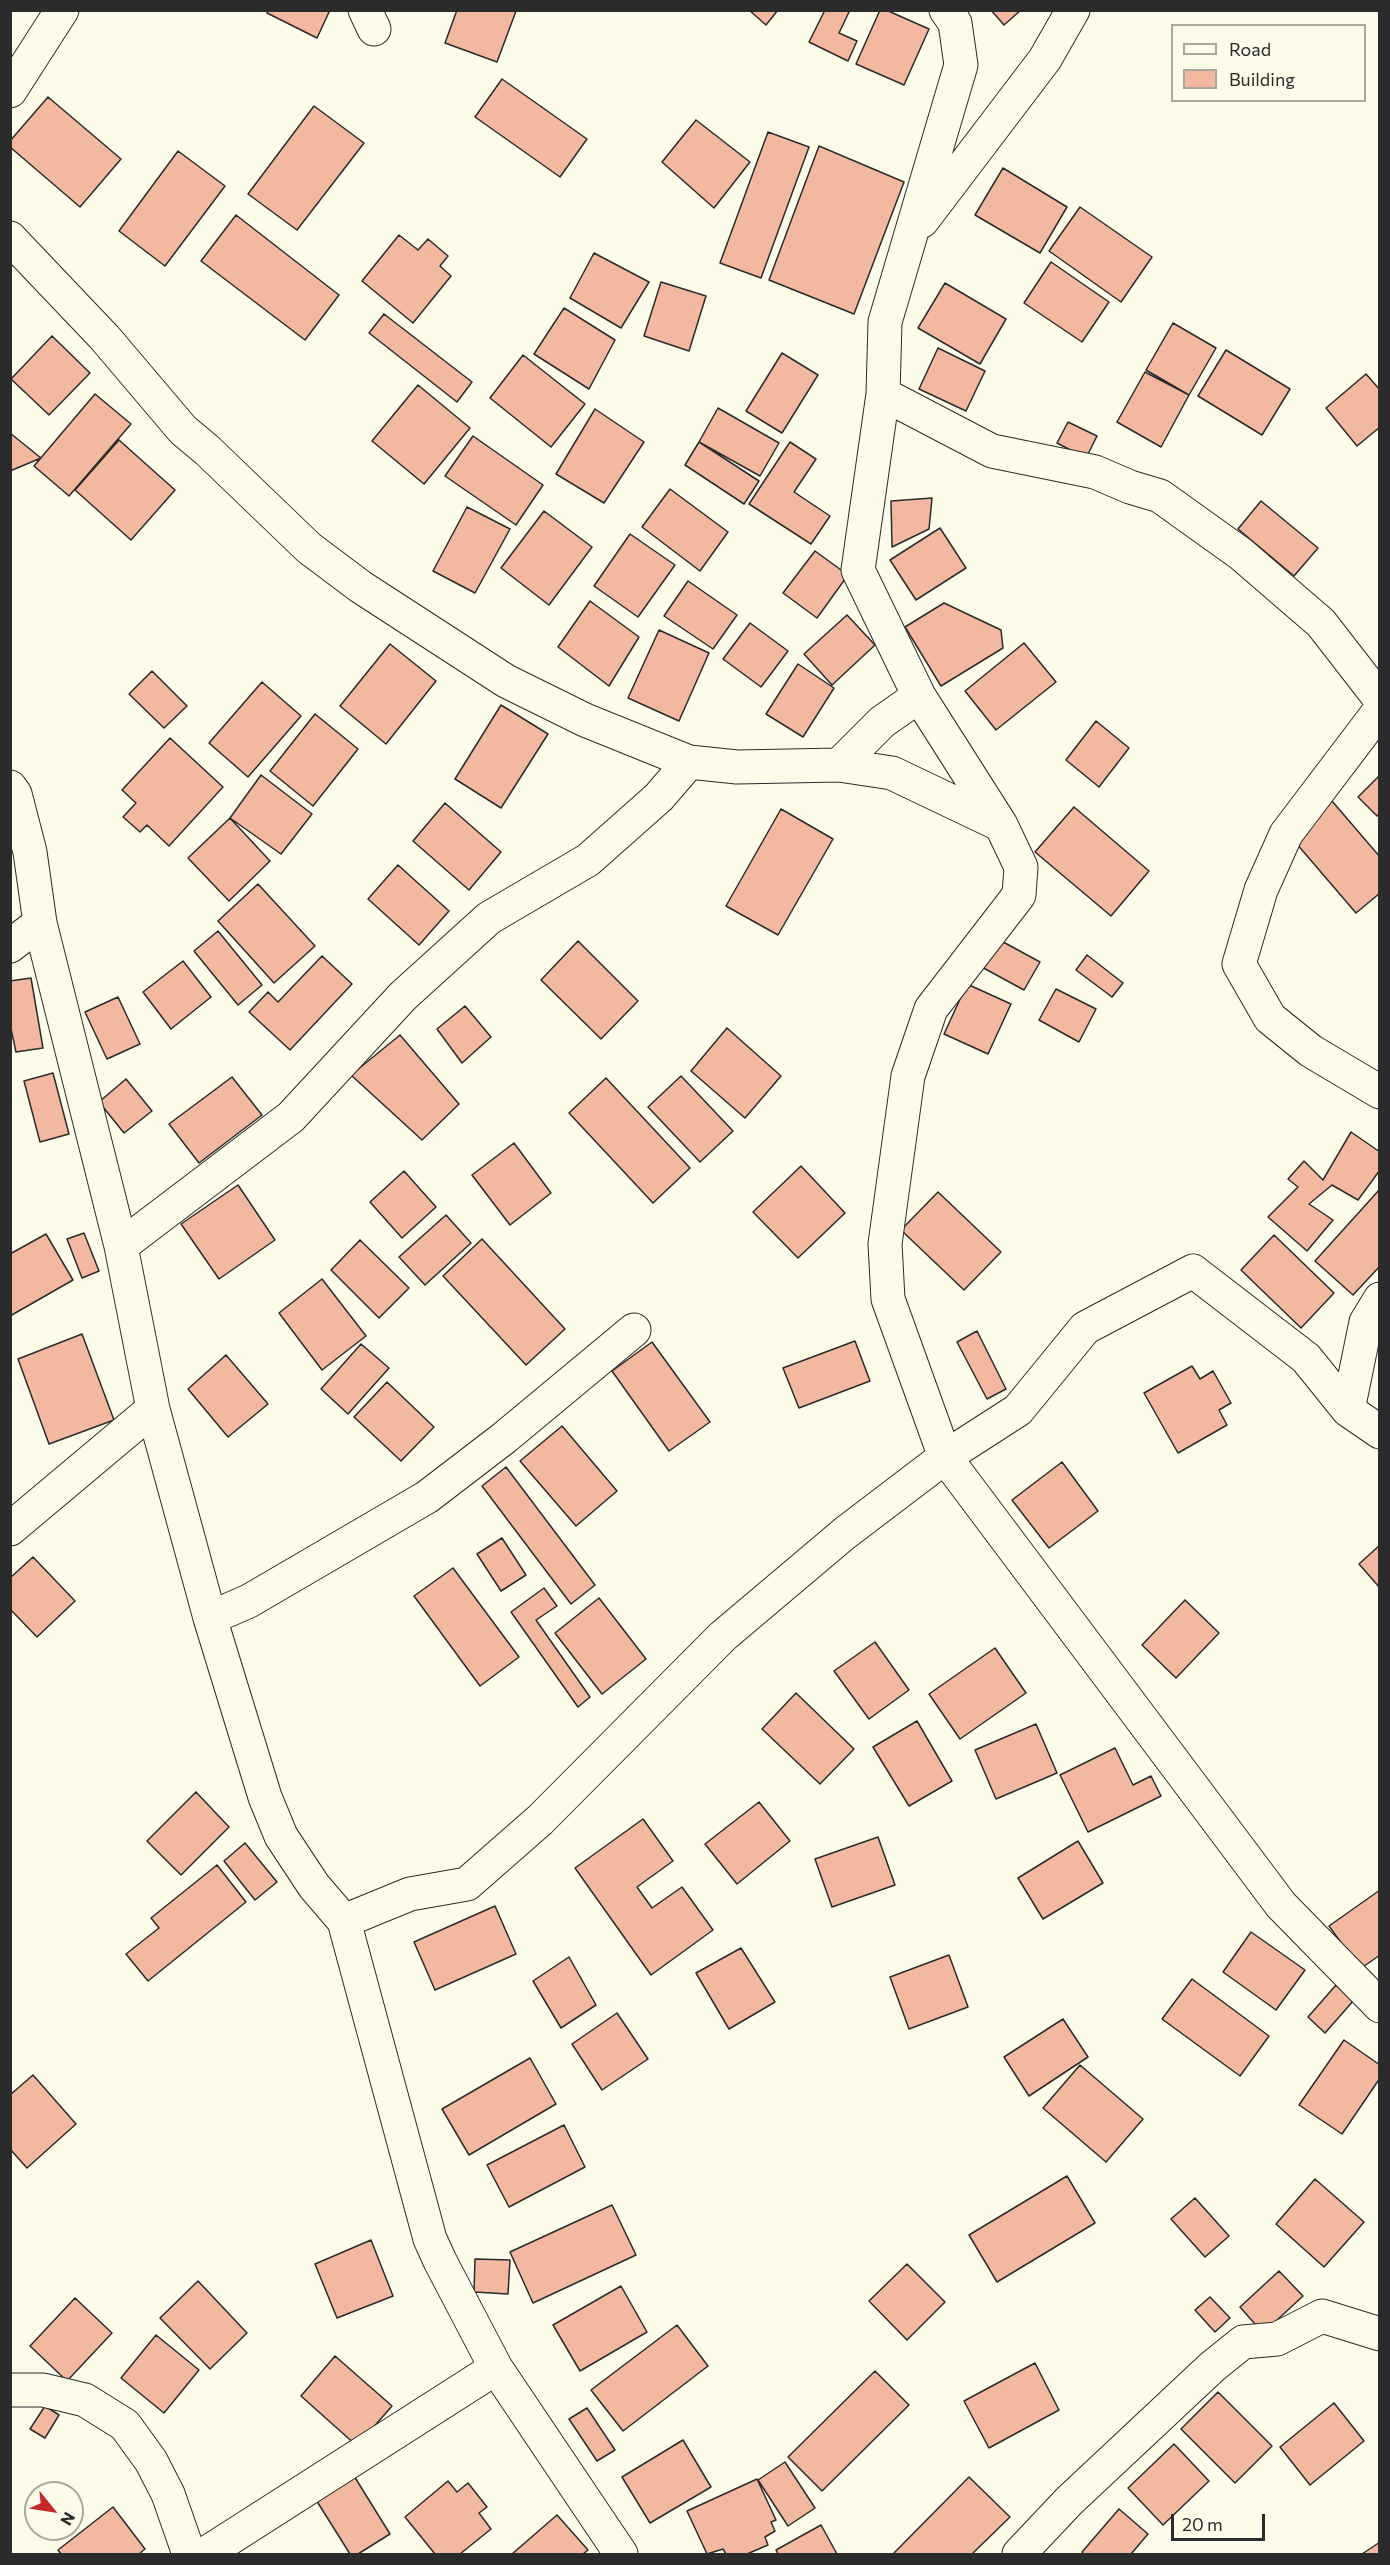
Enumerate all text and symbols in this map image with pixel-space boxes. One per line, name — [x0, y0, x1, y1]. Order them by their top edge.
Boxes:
legend — [1171, 24, 1366, 102]
text: Road — [1229, 38, 1271, 60]
text: Building — [1229, 68, 1295, 90]
north arrow — [24, 2481, 84, 2541]
scale bar — [1174, 2502, 1268, 2540]
text: N — [57, 2509, 80, 2529]
text: 20 m — [1182, 2513, 1223, 2535]

